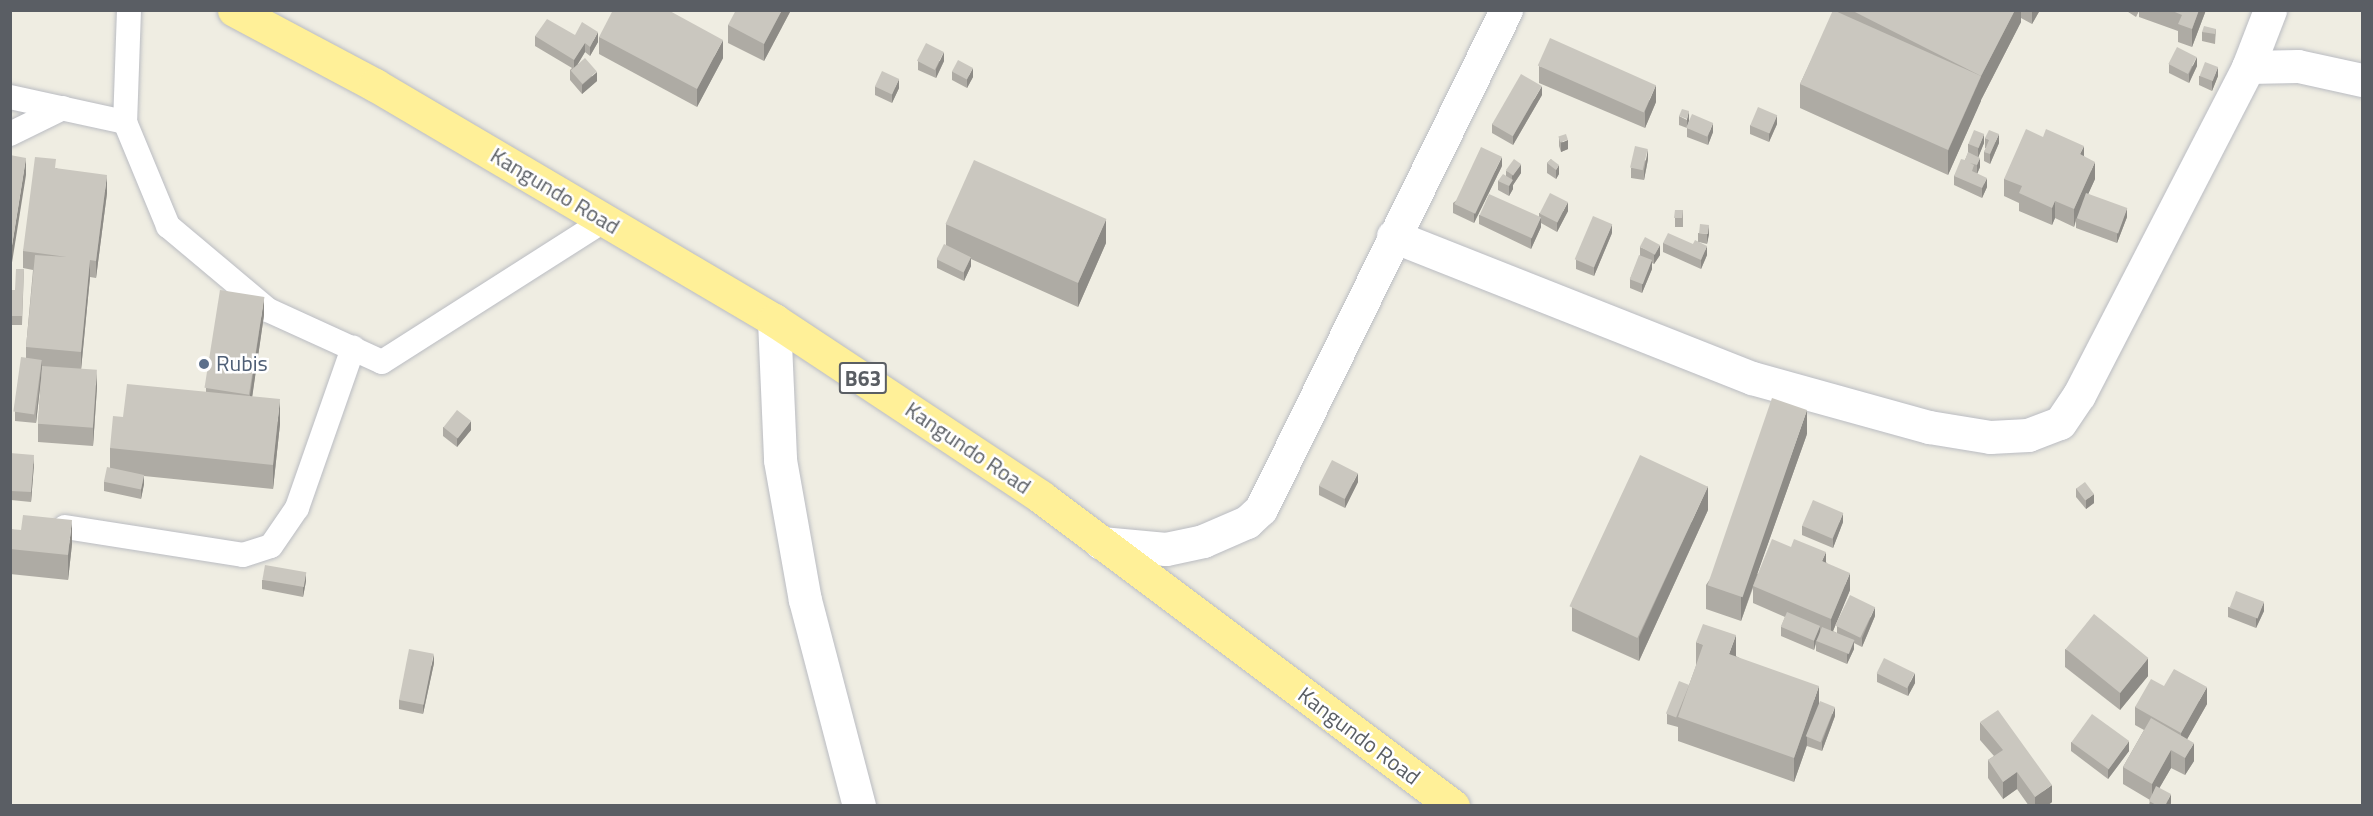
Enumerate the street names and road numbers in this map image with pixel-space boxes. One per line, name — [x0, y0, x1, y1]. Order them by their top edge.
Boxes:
street label: Kangundo Road — [486, 142, 624, 240]
road number: B63 — [838, 360, 888, 396]
street label: Kangundo Road — [900, 396, 1036, 500]
street label: Kangundo Road — [1293, 682, 1425, 790]

